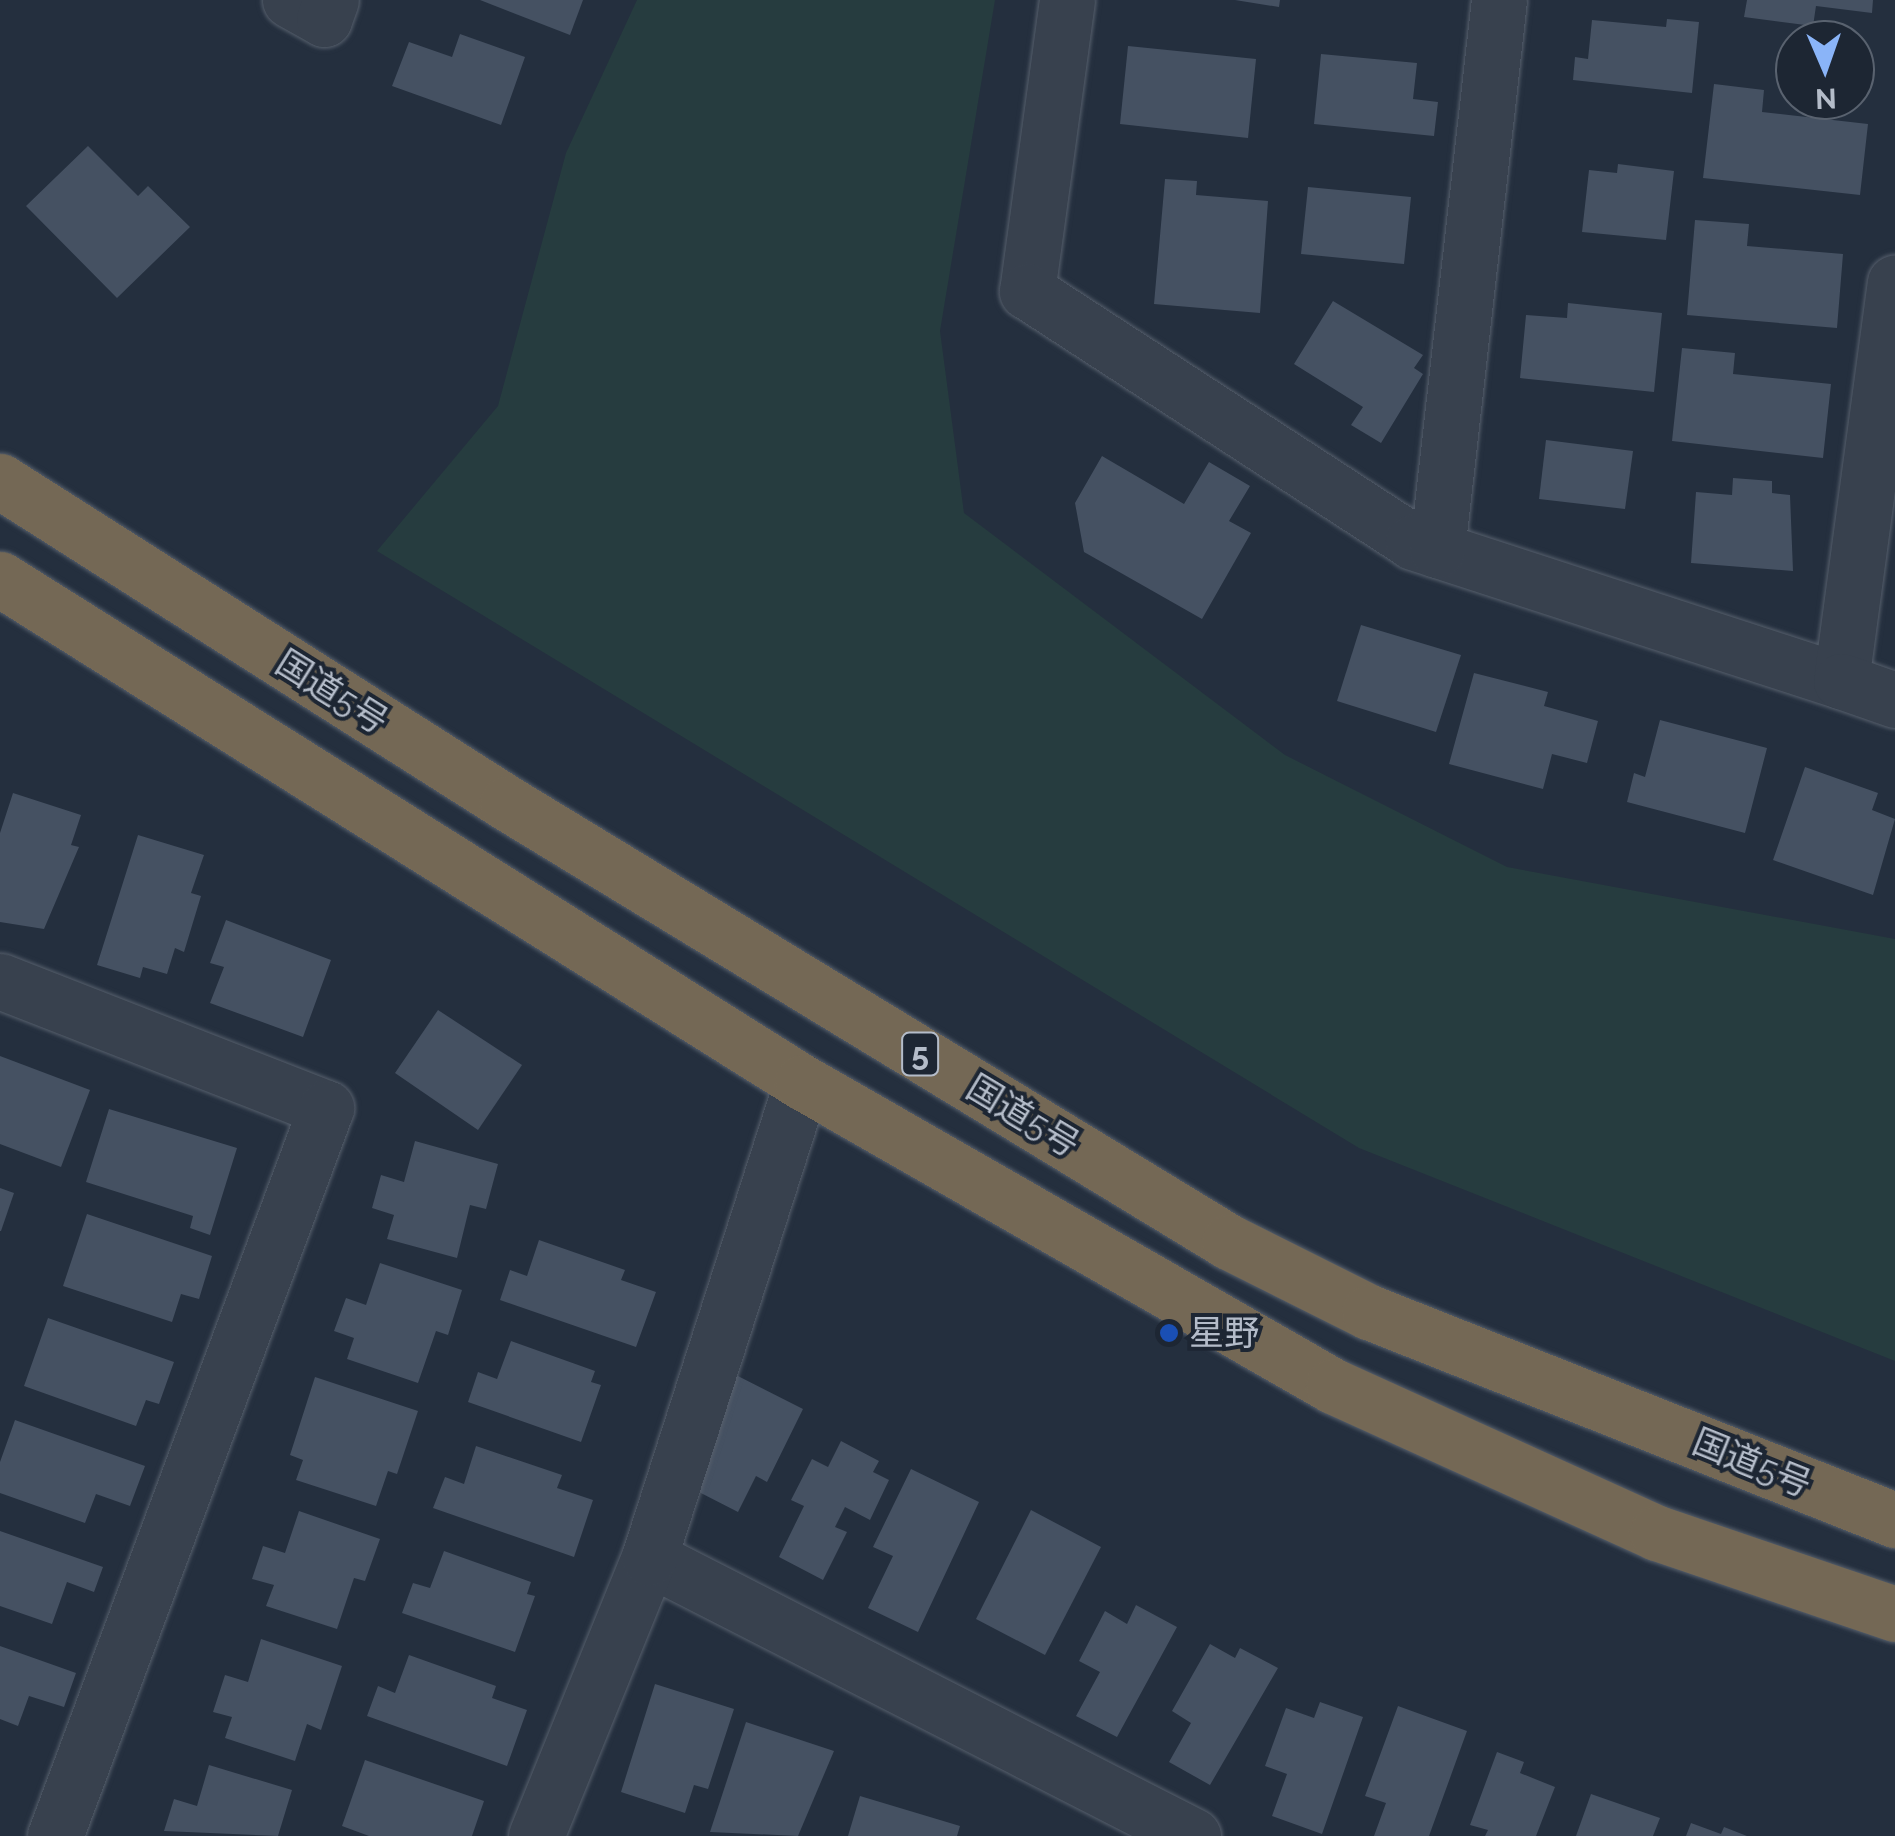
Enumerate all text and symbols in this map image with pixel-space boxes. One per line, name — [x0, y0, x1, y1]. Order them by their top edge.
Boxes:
north arrow — [1775, 20, 1875, 120]
text: N — [1815, 82, 1837, 115]
street label: 国道5号 — [268, 641, 396, 743]
road number: 5 — [900, 1027, 940, 1081]
street label: 国道5号 — [959, 1066, 1087, 1166]
place label: 星野 — [1189, 1312, 1259, 1354]
marker: 星野 — [1158, 1322, 1180, 1344]
street label: 国道5号 — [1687, 1420, 1817, 1506]

